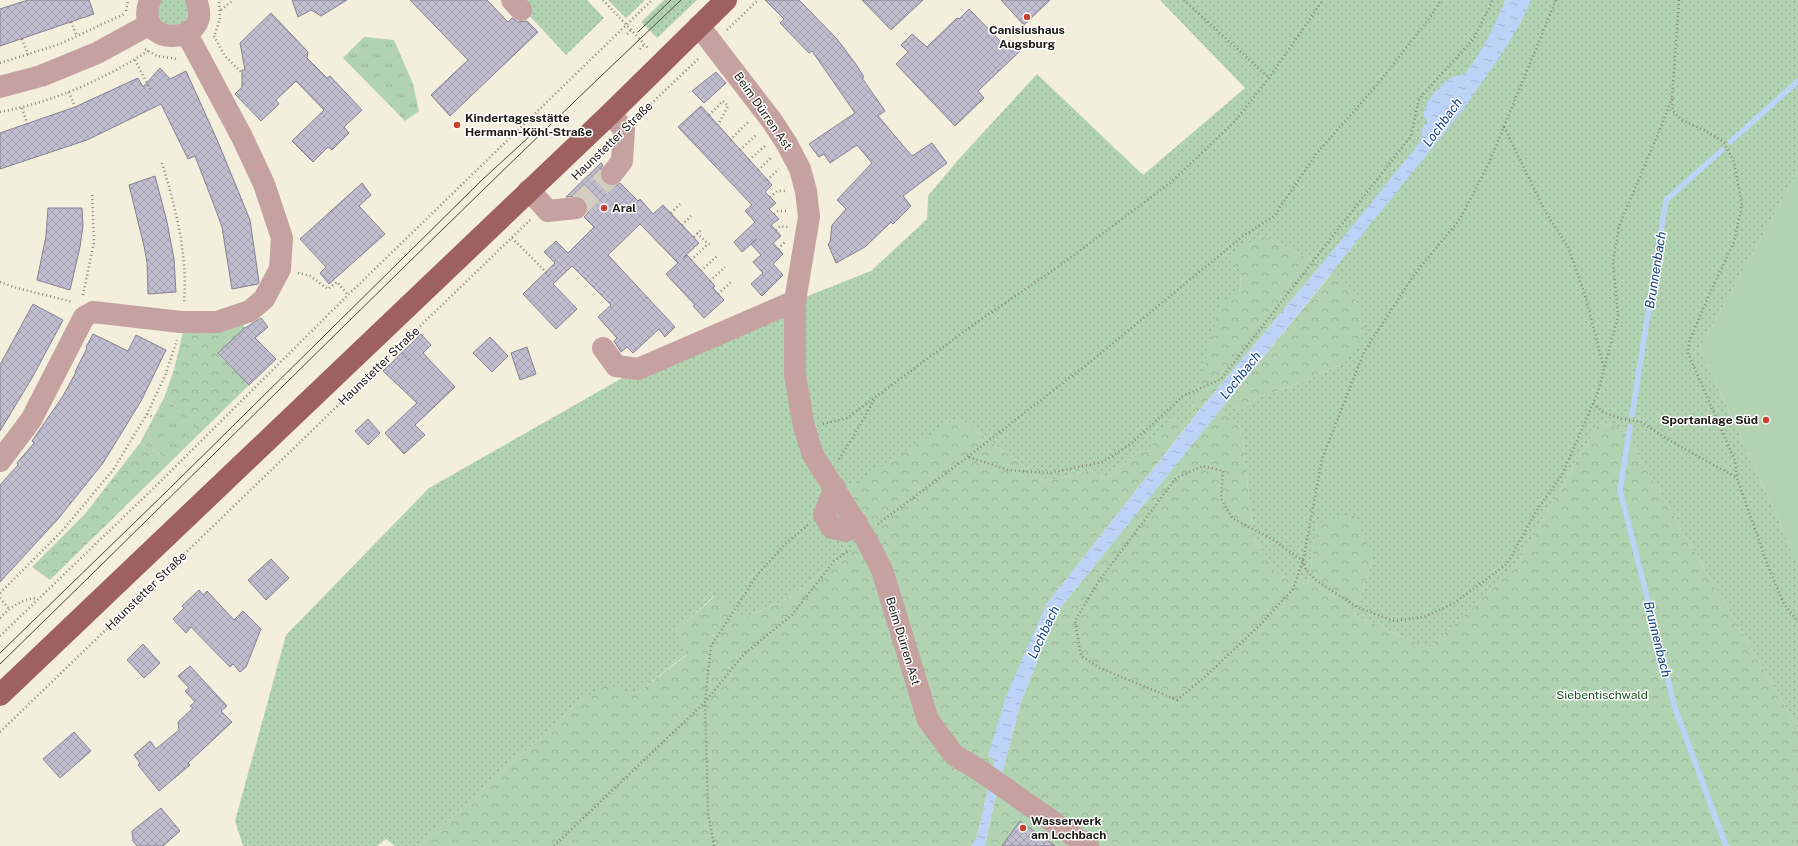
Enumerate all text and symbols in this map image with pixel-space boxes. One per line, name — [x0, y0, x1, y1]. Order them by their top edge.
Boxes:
marker: Canisiushaus Augsburg — [1022, 12, 1032, 22]
place label: Canisiushaus Augsburg — [989, 23, 1065, 51]
street label: Beim Dürren Ast — [731, 70, 795, 153]
water label: Lochbach — [1420, 95, 1465, 150]
street label: Haunstetter Straße — [569, 99, 656, 183]
place label: Kindertagesstätte Hermann-Köhl-Straße — [465, 111, 592, 139]
marker: Kindertagesstätte Hermann-Köhl-Straße — [452, 120, 462, 130]
place label: Aral — [612, 201, 636, 215]
marker: Aral — [599, 203, 609, 213]
water label: Brunnenbach — [1642, 230, 1669, 310]
street label: Haunstetter Straße — [336, 324, 423, 408]
water label: Lochbach — [1217, 349, 1264, 402]
place label: Sportanlage Süd — [1661, 413, 1758, 427]
marker: Sportanlage Süd — [1761, 415, 1771, 425]
street label: Haunstetter Straße — [103, 549, 190, 633]
street label: Beim Dürren Ast — [883, 595, 923, 687]
water label: Brunnenbach — [1641, 600, 1674, 679]
water label: Lochbach — [1025, 603, 1062, 661]
park label: Siebentischwald — [1556, 688, 1648, 702]
place label: Wasserwerk am Lochbach — [1031, 814, 1106, 842]
marker: Wasserwerk am Lochbach — [1018, 823, 1028, 833]

